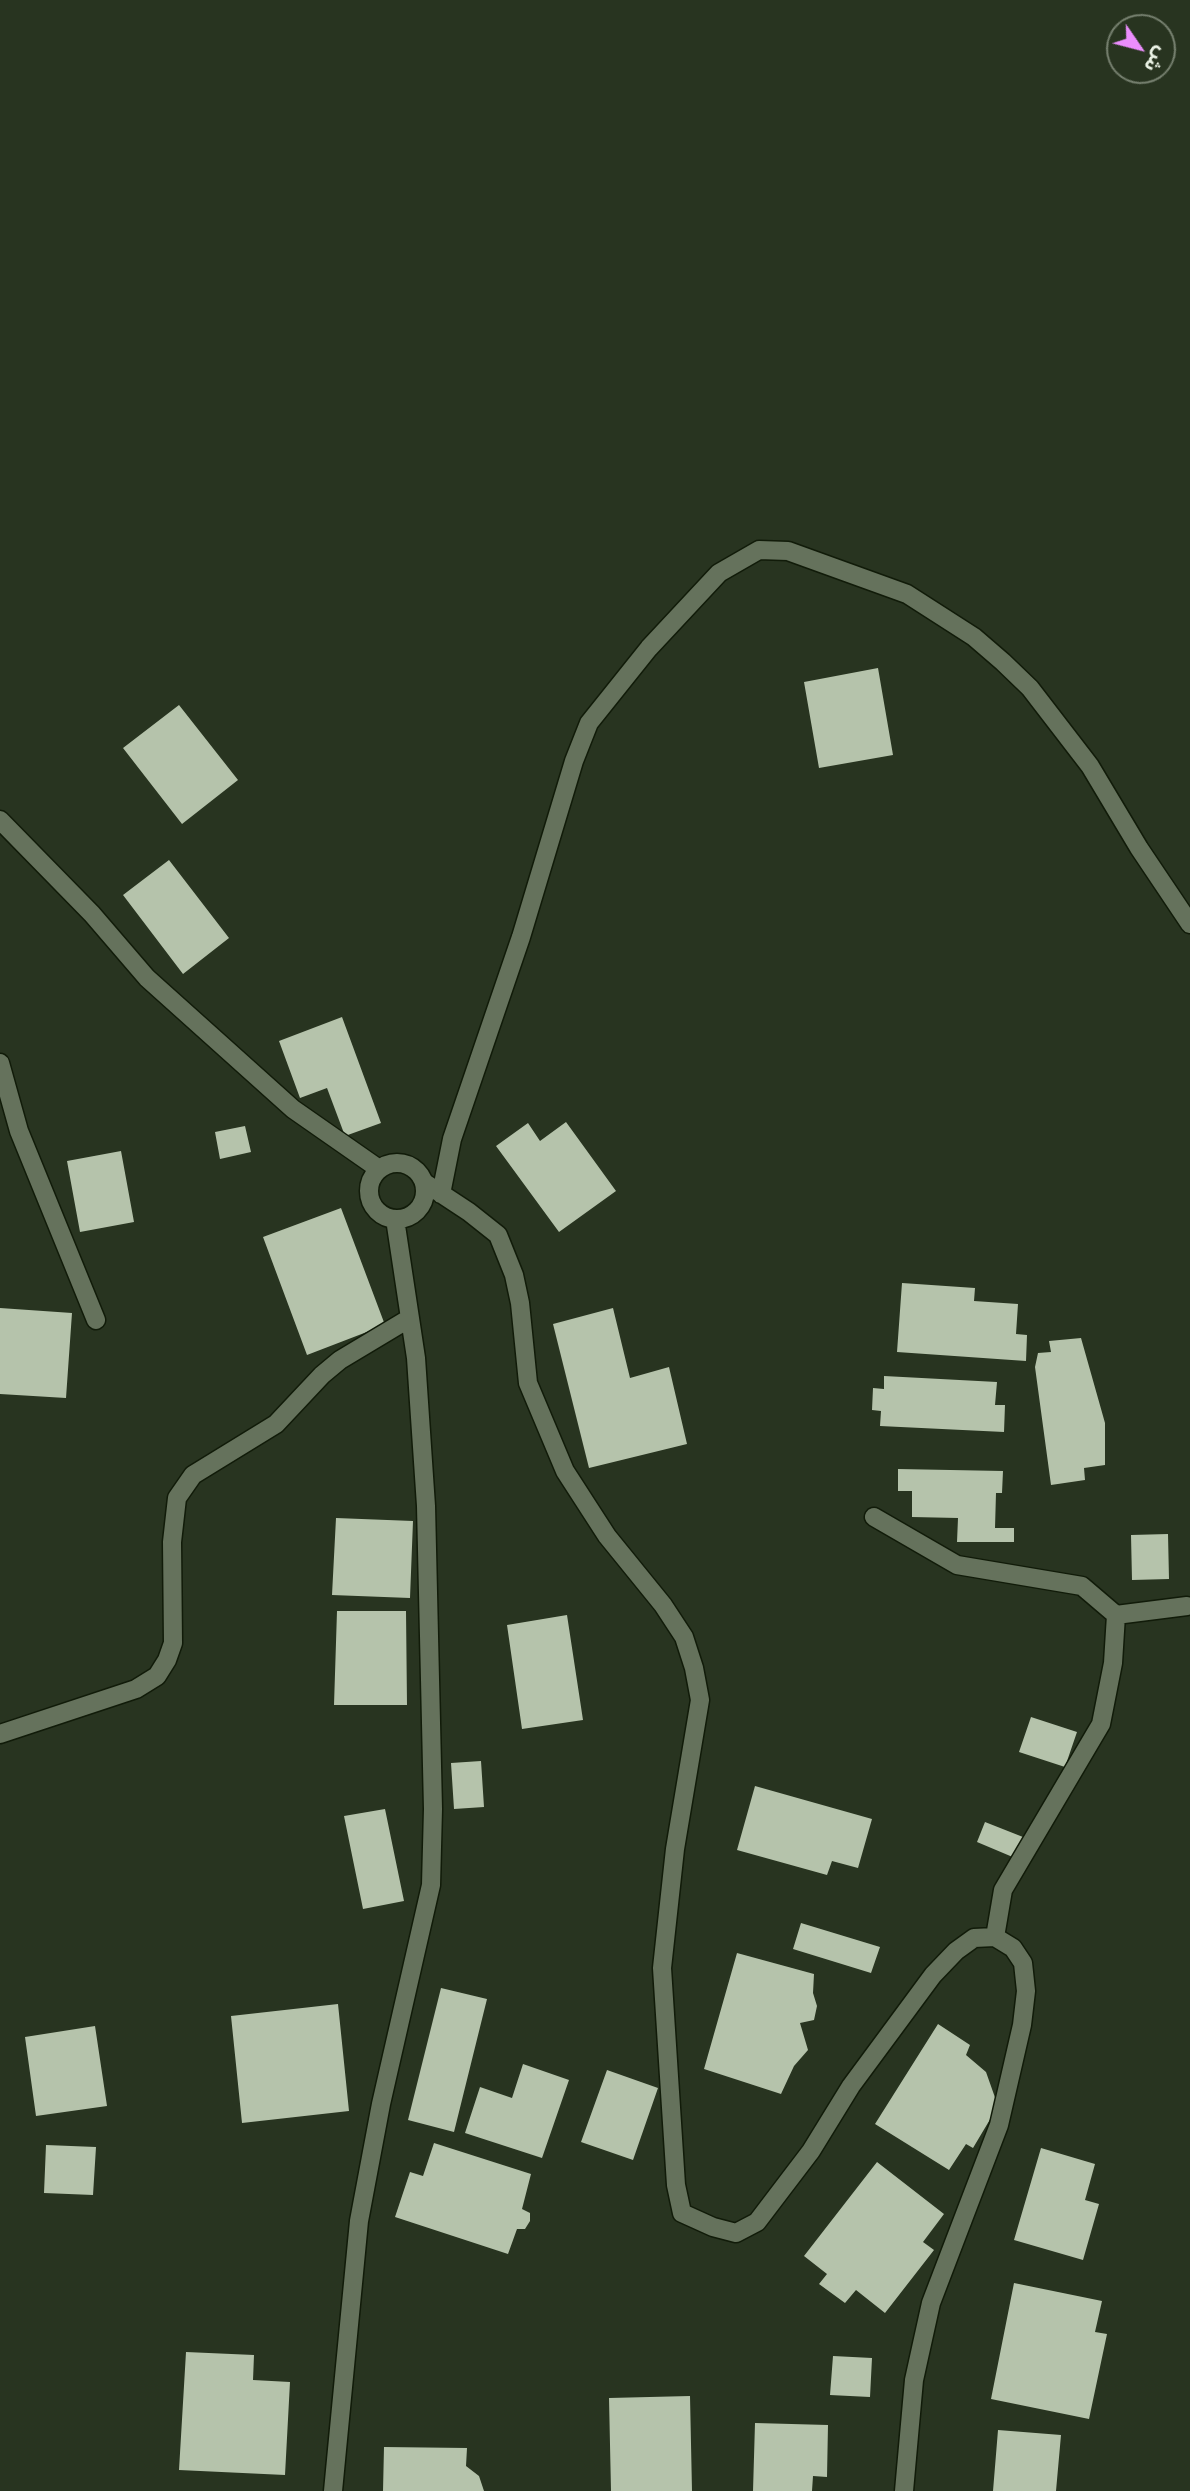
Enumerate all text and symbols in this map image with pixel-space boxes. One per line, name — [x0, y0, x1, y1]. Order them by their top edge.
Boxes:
north arrow — [1106, 14, 1176, 84]
text: ش — [1140, 43, 1173, 77]

